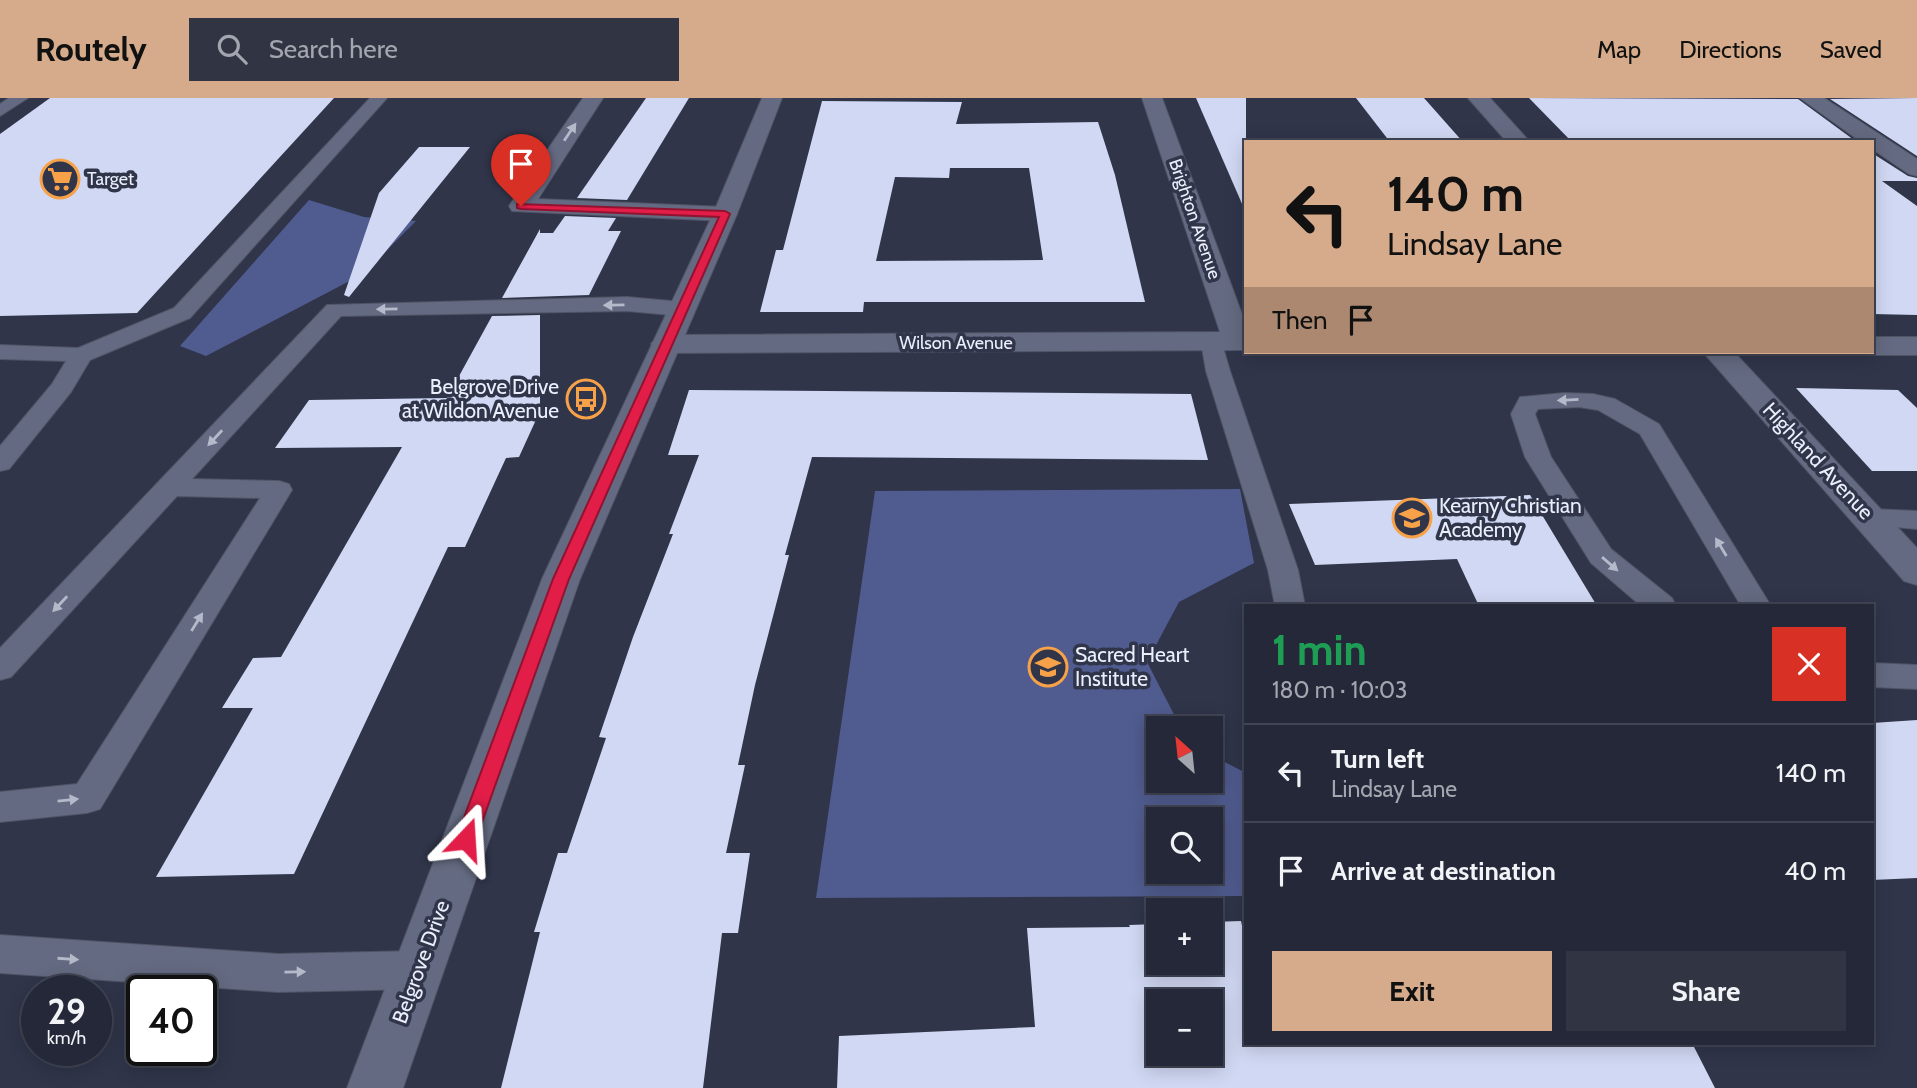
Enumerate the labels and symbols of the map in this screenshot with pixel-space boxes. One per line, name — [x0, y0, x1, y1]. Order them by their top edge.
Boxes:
one-way arrow — [564, 122, 577, 142]
pin — [491, 134, 551, 206]
street label: Brighton Avenue — [1164, 156, 1226, 282]
supermarket icon: Target — [39, 158, 81, 200]
place label: Target — [87, 168, 134, 190]
one-way arrow — [603, 299, 625, 310]
one-way arrow — [376, 303, 398, 315]
street label: Wilson Avenue — [899, 332, 1013, 354]
place label: Belgrove Drive at Wildon Avenue — [402, 374, 559, 423]
bus stop icon: Belgrove Drive at Wildon Avenue — [565, 378, 607, 420]
one-way arrow — [1557, 394, 1579, 405]
street label: Highland Avenue — [1758, 397, 1879, 524]
one-way arrow — [208, 429, 224, 446]
place label: Kearny Christian Academy — [1439, 493, 1582, 542]
school or university icon: Kearny Christian Academy — [1391, 497, 1433, 539]
one-way arrow — [1715, 537, 1728, 556]
one-way arrow — [1602, 556, 1619, 571]
one-way arrow — [52, 595, 68, 612]
one-way arrow — [191, 612, 204, 631]
place label: Sacred Heart Institute — [1075, 642, 1189, 691]
school or university icon: Sacred Heart Institute — [1027, 646, 1069, 688]
north arrow — [1146, 716, 1223, 793]
one-way arrow — [57, 795, 79, 806]
position arrow — [429, 802, 503, 876]
street label: Belgrove Drive — [387, 897, 454, 1027]
one-way arrow — [57, 954, 79, 965]
one-way arrow — [284, 967, 306, 978]
speed limit sign: 40 — [126, 975, 217, 1066]

